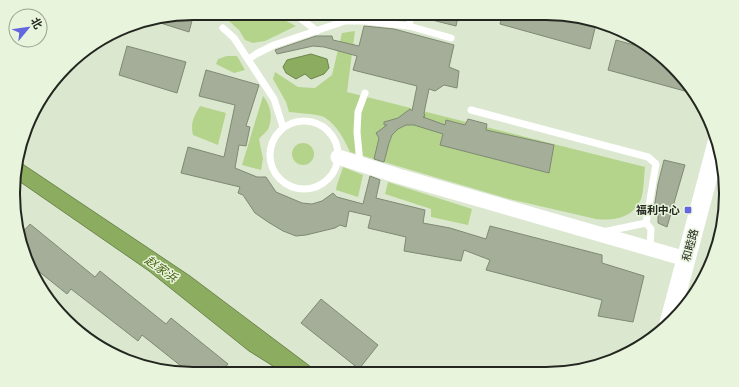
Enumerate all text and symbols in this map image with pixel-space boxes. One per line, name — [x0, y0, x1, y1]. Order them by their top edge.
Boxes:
north arrow — [8, 8, 48, 48]
text: 北 — [28, 15, 45, 31]
place label: 福利中心 — [636, 204, 680, 217]
marker: 福利中心 — [683, 205, 693, 215]
street label: 和睦路 — [680, 228, 701, 263]
water label: 赵家浜 — [142, 253, 181, 286]

